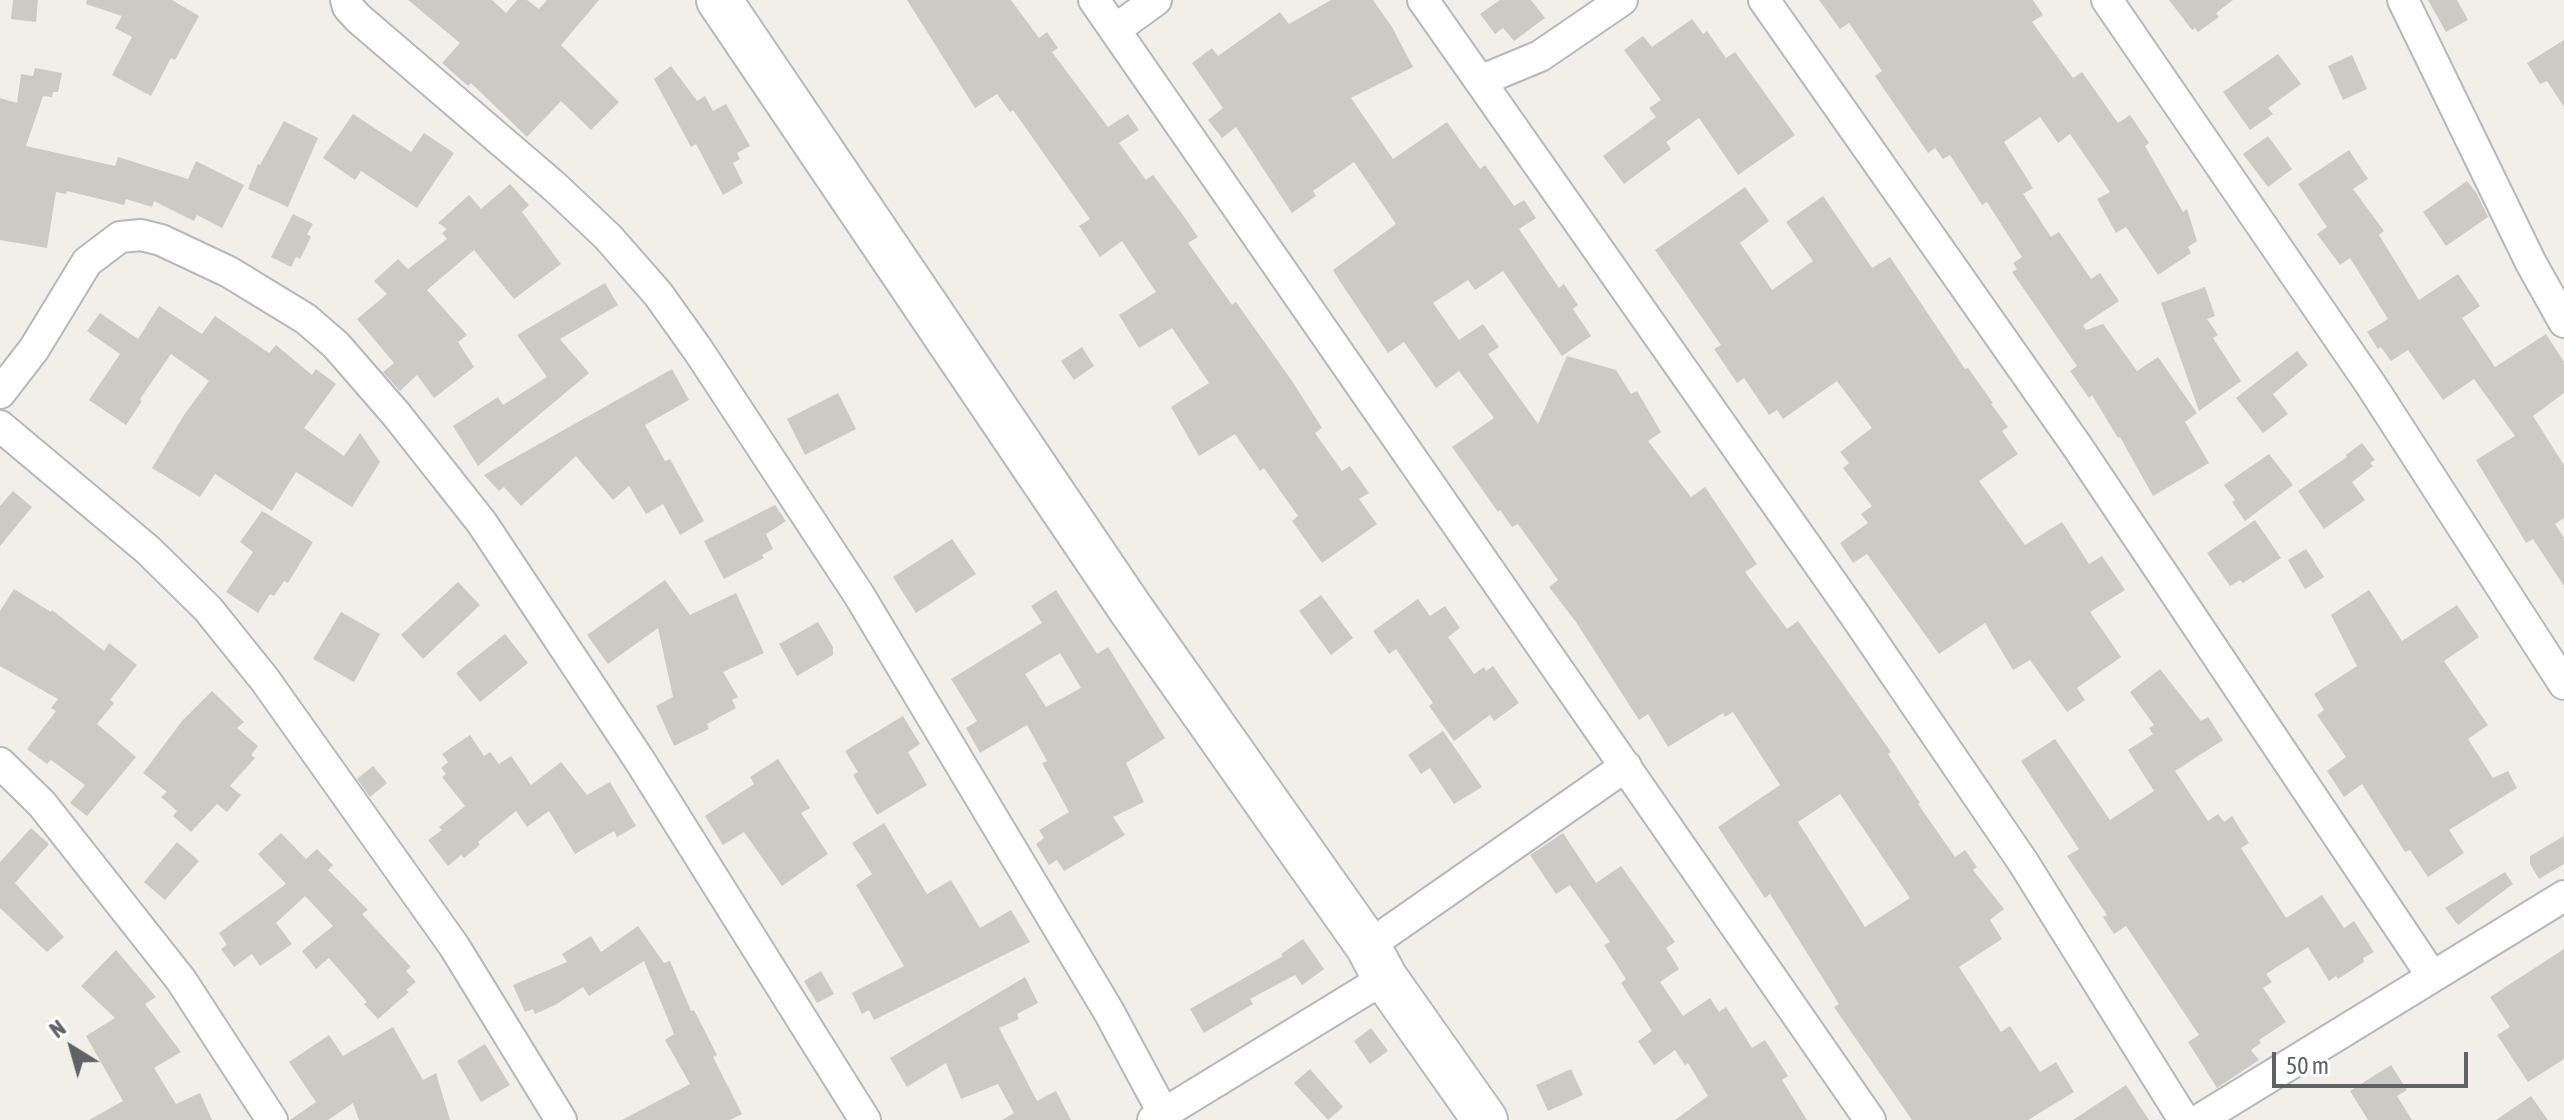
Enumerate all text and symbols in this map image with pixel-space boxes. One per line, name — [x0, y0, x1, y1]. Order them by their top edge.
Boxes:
north arrow — [32, 1008, 112, 1088]
text: N — [45, 1015, 71, 1043]
scale bar — [2276, 1036, 2472, 1086]
text: 50 m — [2286, 1052, 2329, 1079]

